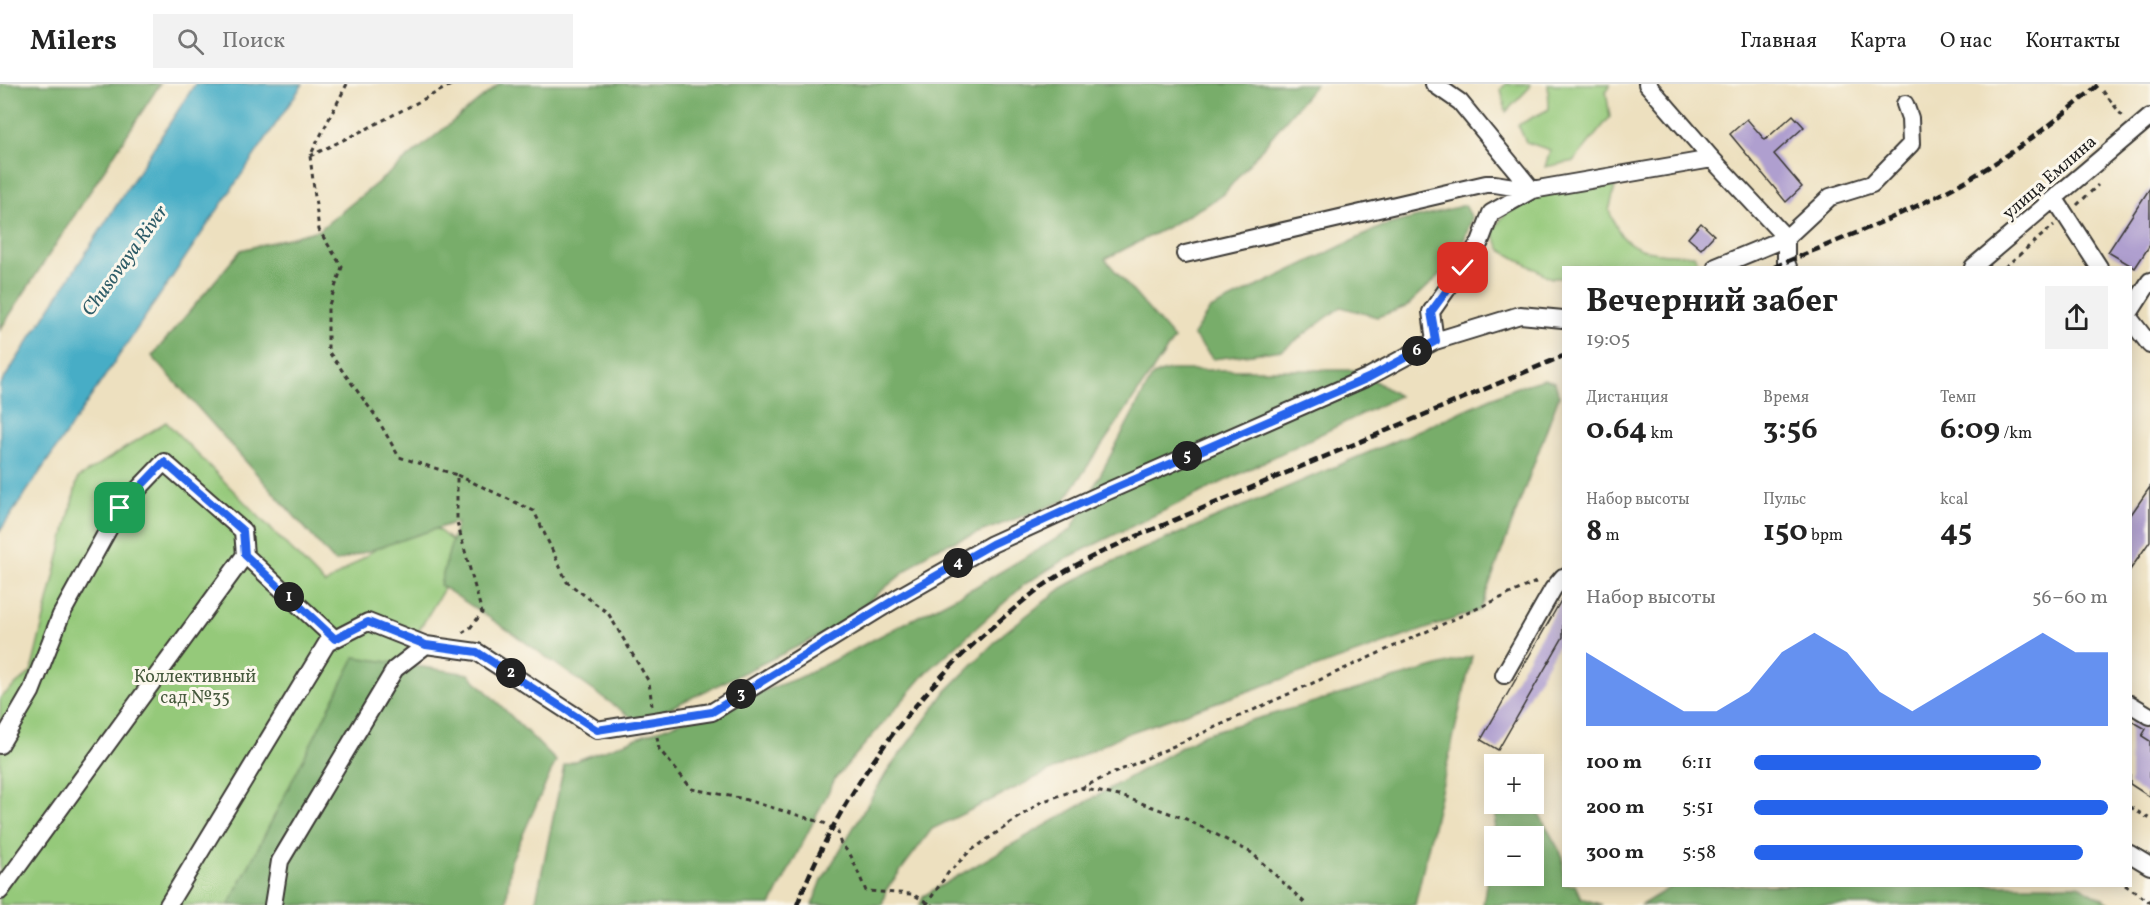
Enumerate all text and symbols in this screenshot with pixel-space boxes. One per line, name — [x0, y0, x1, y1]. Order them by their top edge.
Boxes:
search box — [153, 14, 573, 68]
text: Milers — [30, 22, 117, 61]
icon: search — [174, 25, 207, 58]
text: Поиск — [222, 26, 285, 57]
text: Главная — [1740, 27, 1817, 56]
text: Карта — [1850, 27, 1907, 56]
text: О нас — [1940, 27, 1992, 56]
text: Контакты — [2025, 27, 2120, 56]
street label: улица Емлина — [1997, 130, 2103, 226]
water label: Chusovaya River — [76, 199, 176, 323]
pin — [1437, 242, 1488, 293]
icon: check — [1446, 251, 1479, 284]
text: Вечерний забег — [1586, 280, 1838, 326]
button: share — [2045, 286, 2108, 349]
text: 19:05 — [1586, 326, 1630, 354]
pin: 6 — [1402, 336, 1432, 366]
text: 6 — [1413, 340, 1421, 362]
text: Дистанция — [1586, 387, 1668, 409]
text: Время — [1763, 387, 1809, 409]
text: Темп — [1940, 387, 1976, 409]
text: 0.64 — [1586, 409, 1647, 451]
text: 3:56 — [1763, 409, 1818, 451]
text: 6:09 — [1940, 409, 2000, 451]
text: km — [1647, 423, 1673, 445]
text: /km — [2000, 423, 2032, 445]
pin: 5 — [1172, 441, 1202, 471]
text: 5 — [1183, 445, 1191, 467]
pin — [94, 482, 145, 533]
text: Набор высоты — [1586, 489, 1690, 511]
text: Пульс — [1763, 489, 1806, 511]
text: kcal — [1940, 489, 1968, 511]
icon: arrive — [103, 491, 136, 524]
text: 8 — [1586, 511, 1602, 553]
text: 150 — [1763, 511, 1808, 553]
text: 45 — [1940, 511, 1972, 553]
text: m — [1602, 525, 1620, 547]
text: bpm — [1808, 525, 1843, 547]
pin: 4 — [943, 548, 973, 578]
text: 4 — [953, 552, 963, 574]
pin: 1 — [274, 582, 304, 612]
text: Набор высоты — [1586, 584, 1716, 612]
text: 56–60 m — [2032, 584, 2108, 612]
text: 1 — [286, 586, 292, 608]
pin: 2 — [496, 658, 526, 688]
text: 2 — [507, 662, 515, 684]
park label: Коллективный сад №35 — [134, 665, 256, 711]
pin: 3 — [726, 679, 756, 709]
text: 3 — [737, 683, 745, 705]
text: 100 m — [1586, 749, 1642, 777]
text: 6:11 — [1682, 749, 1712, 777]
map controls — [1484, 754, 1544, 886]
button: + — [1484, 754, 1544, 814]
text: 200 m — [1586, 794, 1644, 822]
text: 5:51 — [1682, 794, 1714, 822]
button: − — [1484, 826, 1544, 886]
text: 300 m — [1586, 839, 1644, 867]
text: 5:58 — [1682, 839, 1716, 867]

